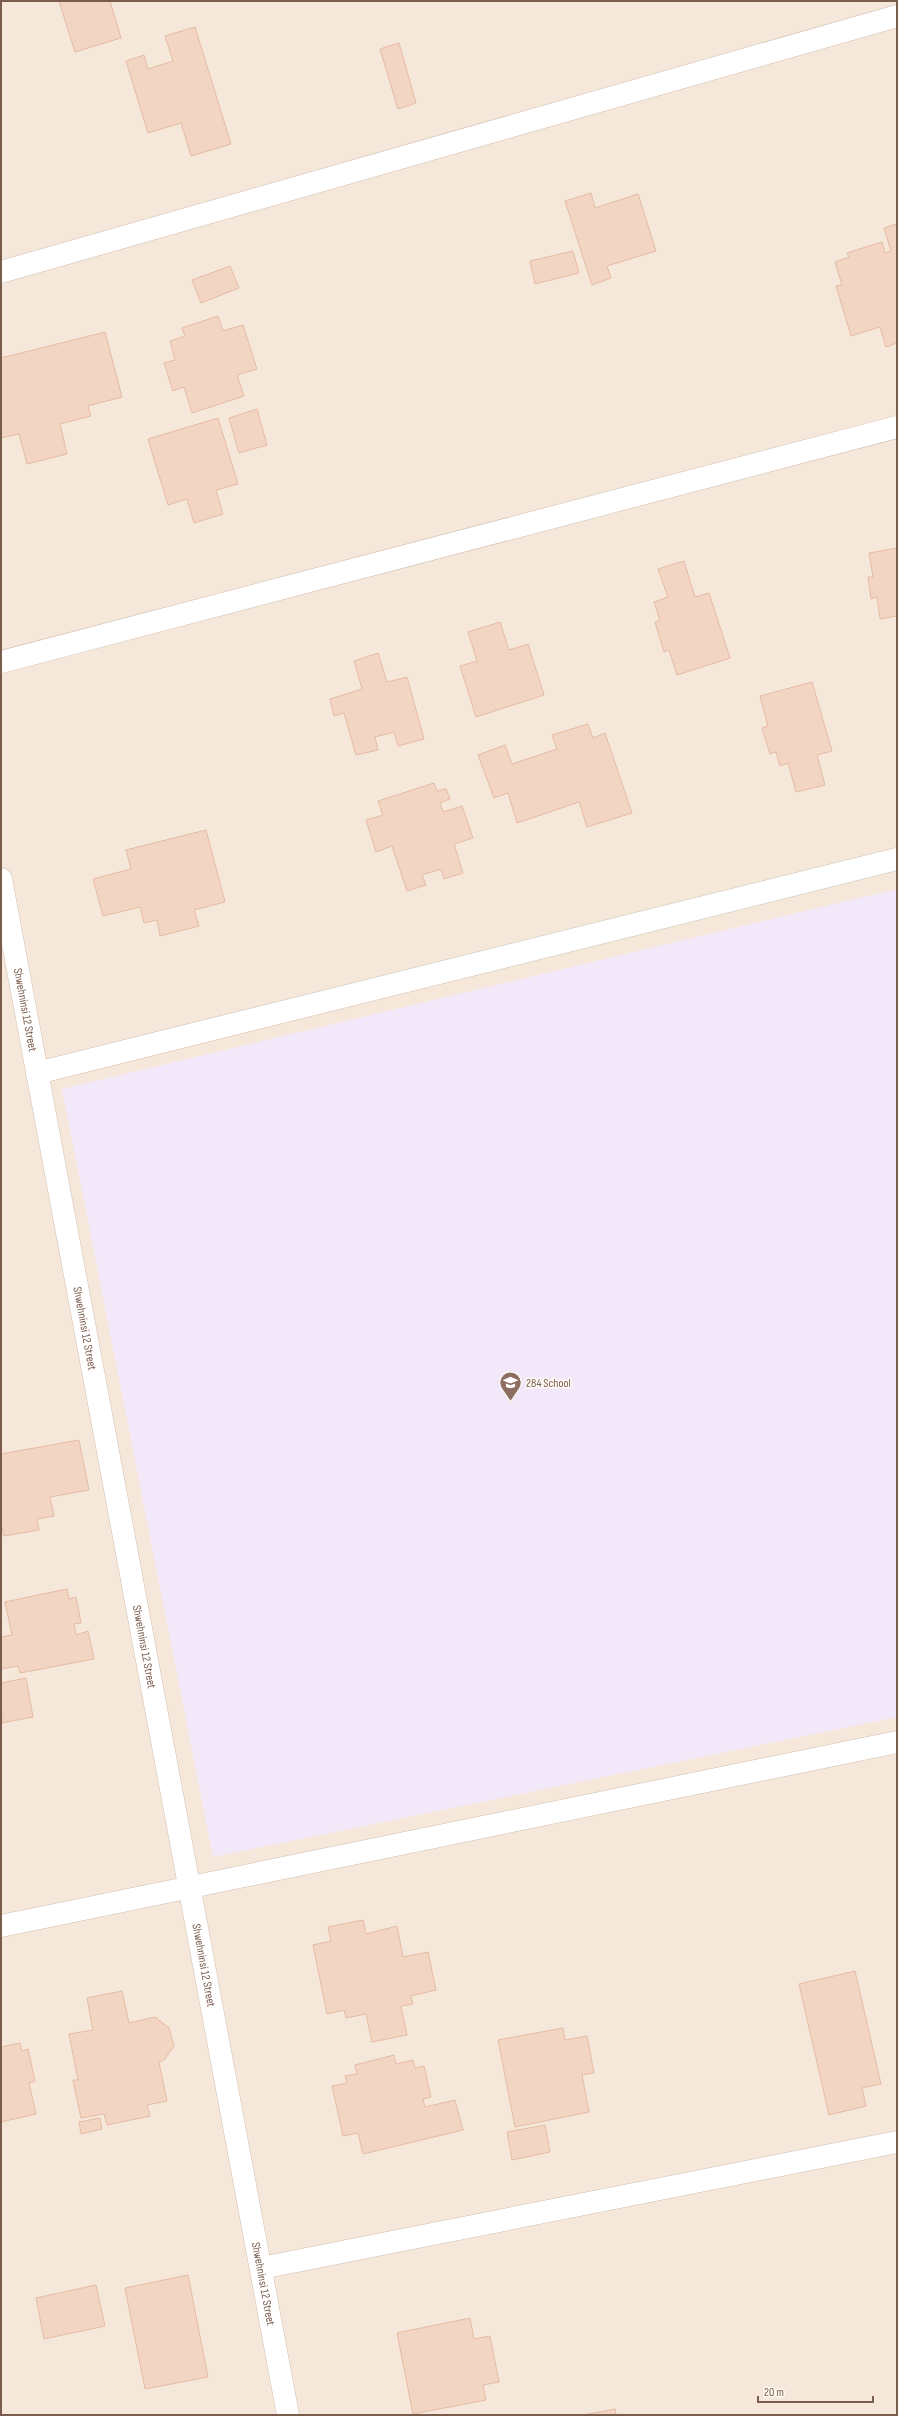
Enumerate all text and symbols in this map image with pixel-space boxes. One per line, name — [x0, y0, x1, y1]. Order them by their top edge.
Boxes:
street label: Shwehninsi 12 Street — [10, 967, 41, 1053]
street label: Shwehninsi 12 Street — [70, 1285, 100, 1371]
school or university icon: 284 School — [498, 1370, 524, 1403]
place label: 284 School — [526, 1376, 571, 1391]
street label: Shwehninsi 12 Street — [129, 1604, 160, 1690]
street label: Shwehninsi 12 Street — [189, 1922, 219, 2008]
street label: Shwehninsi 12 Street — [248, 2241, 279, 2327]
scale bar — [758, 2378, 873, 2404]
text: 20 m — [764, 2385, 784, 2400]

